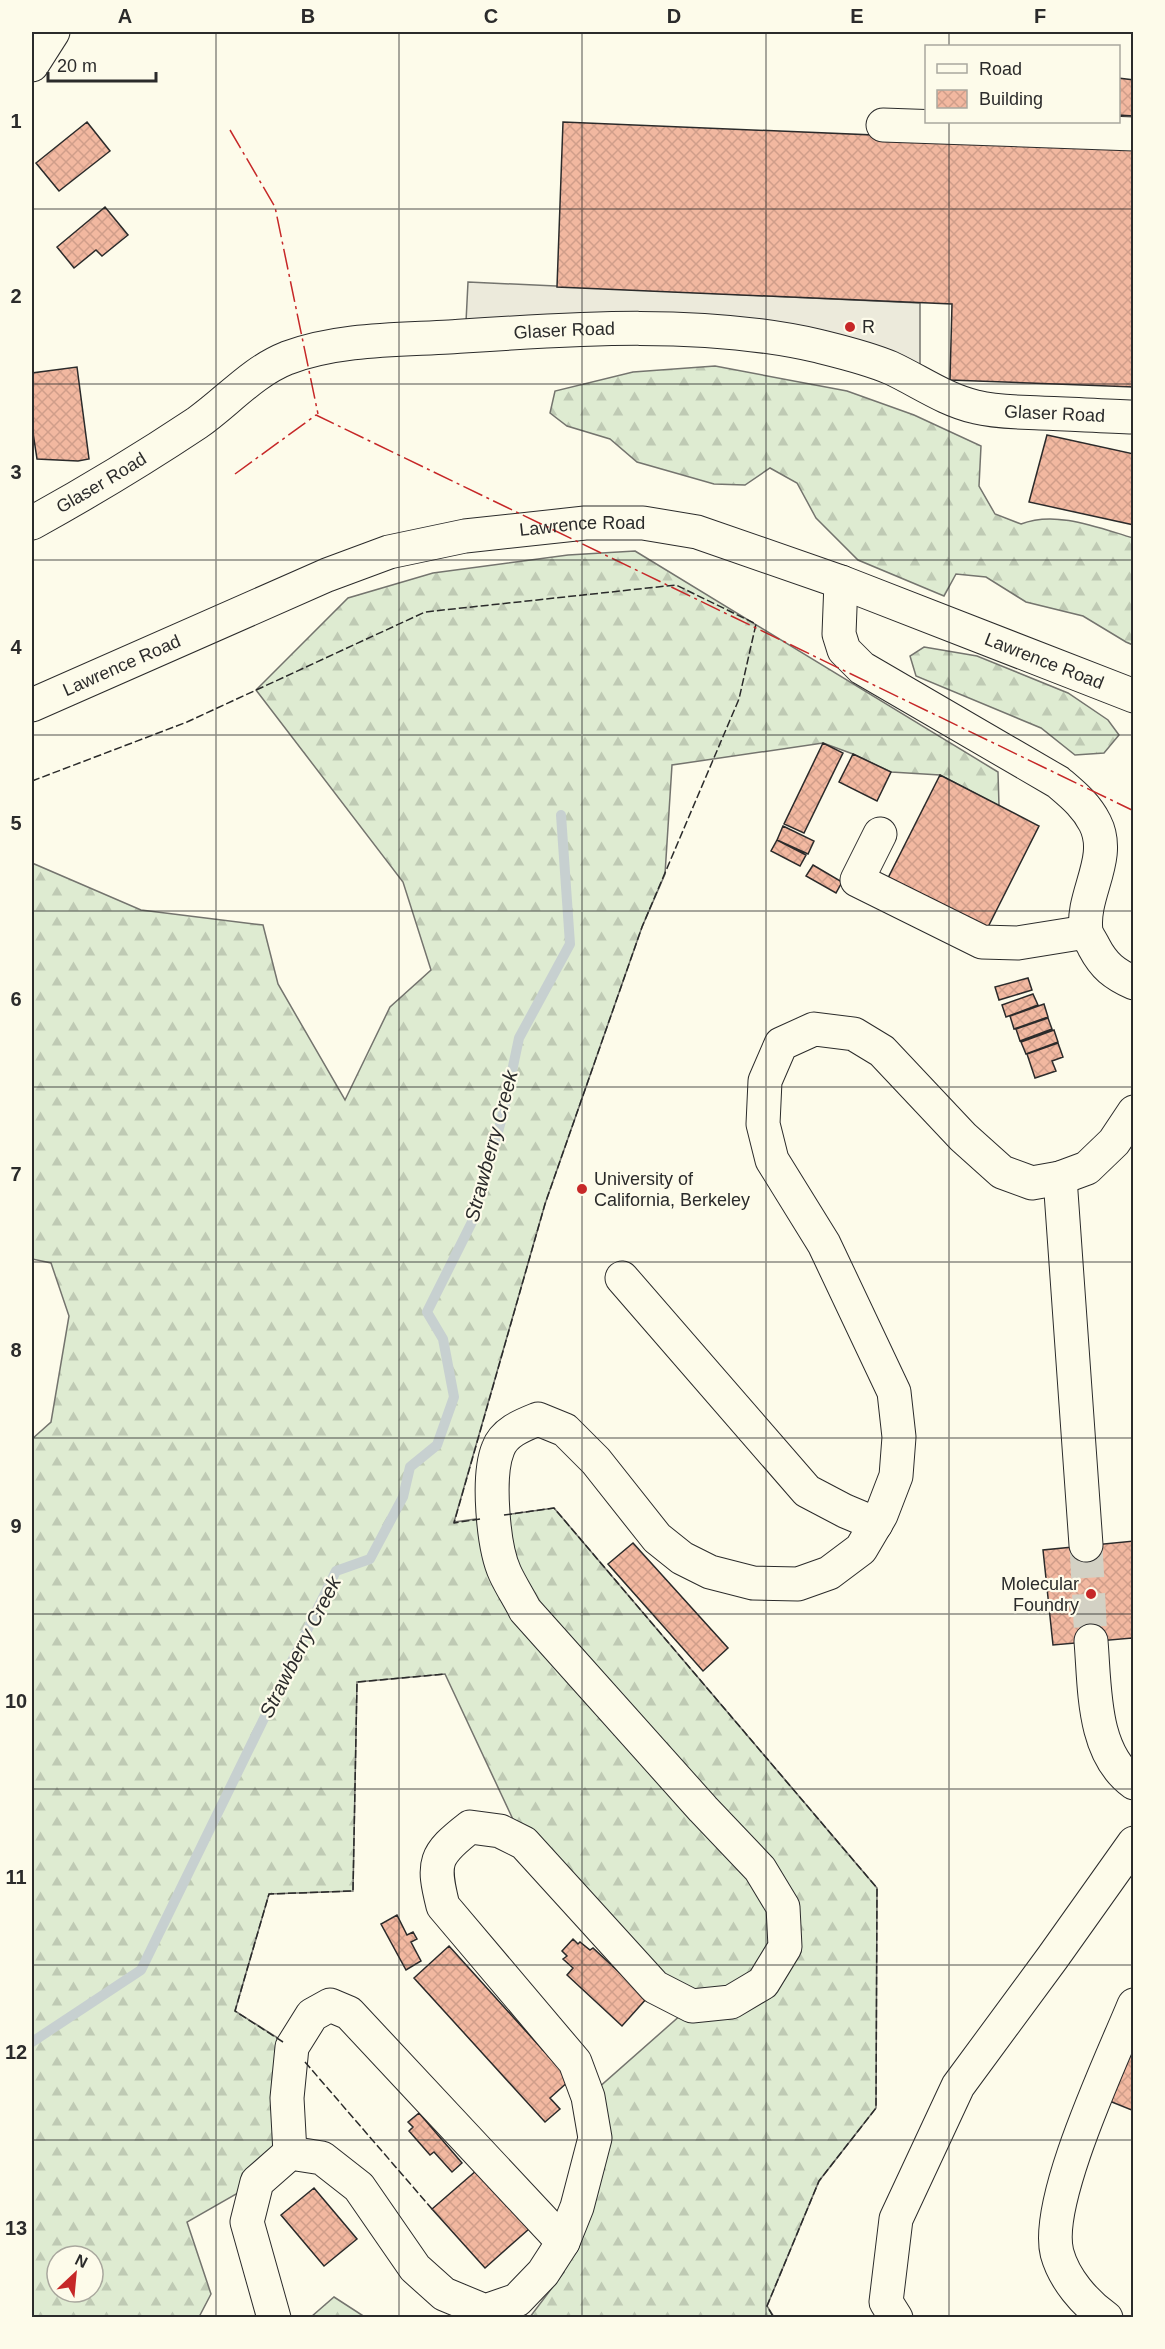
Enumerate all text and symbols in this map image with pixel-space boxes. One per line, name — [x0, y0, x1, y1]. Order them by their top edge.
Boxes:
text: A — [118, 5, 132, 27]
text: B — [301, 5, 315, 27]
text: C — [484, 5, 498, 27]
text: D — [667, 5, 681, 27]
text: E — [850, 5, 864, 27]
text: F — [1034, 5, 1046, 27]
scale bar — [48, 45, 156, 83]
legend — [925, 45, 1120, 123]
text: 20 m — [57, 56, 97, 76]
text: Road — [979, 59, 1022, 79]
text: Building — [979, 89, 1043, 109]
text: 1 — [10, 110, 22, 132]
text: 2 — [10, 285, 22, 307]
place label: R — [862, 317, 875, 337]
street label: Glaser Road — [513, 319, 615, 343]
marker: R — [843, 320, 857, 334]
street label: Glaser Road — [1003, 401, 1105, 426]
street label: Glaser Road — [53, 448, 150, 517]
text: 3 — [10, 461, 22, 483]
street label: Lawrence Road — [518, 513, 645, 540]
street label: Lawrence Road — [982, 629, 1107, 693]
street label: Lawrence Road — [60, 631, 183, 700]
text: 4 — [10, 636, 22, 658]
text: 5 — [10, 812, 22, 834]
text: 6 — [10, 988, 22, 1010]
water label: Strawberry Creek — [460, 1067, 522, 1224]
text: 7 — [10, 1163, 22, 1185]
place label: University of California, Berkeley — [594, 1169, 750, 1210]
marker: University of California, Berkeley — [575, 1182, 589, 1196]
text: 8 — [10, 1339, 22, 1361]
text: 9 — [10, 1515, 22, 1537]
water label: Strawberry Creek — [255, 1572, 346, 1721]
place label: Molecular Foundry — [1001, 1574, 1079, 1615]
marker: Molecular Foundry — [1084, 1587, 1098, 1601]
text: 10 — [5, 1690, 27, 1712]
text: 11 — [5, 1866, 27, 1888]
text: 12 — [5, 2041, 27, 2063]
text: 13 — [5, 2217, 27, 2239]
north arrow — [45, 2244, 105, 2304]
text: N — [72, 2251, 90, 2271]

